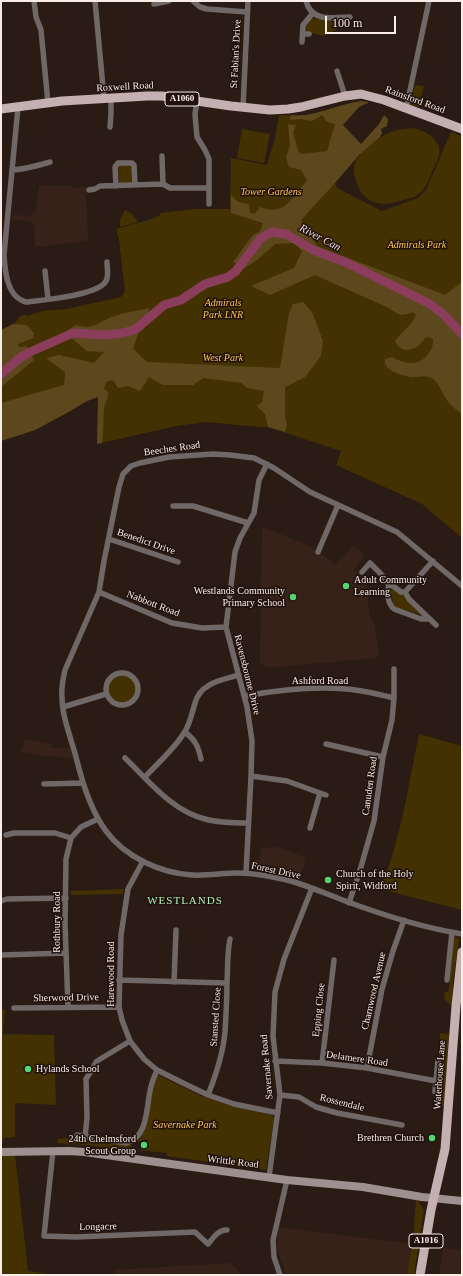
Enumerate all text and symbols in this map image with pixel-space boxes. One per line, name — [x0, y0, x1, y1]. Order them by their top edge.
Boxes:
scale bar — [327, 8, 398, 34]
text: 100 m — [332, 16, 362, 30]
street label: St Fabian's Drive — [228, 19, 244, 89]
street label: Roxwell Road — [96, 80, 154, 94]
street label: Rainsford Road — [383, 84, 447, 116]
road number: A1060 — [165, 92, 199, 106]
park label: Tower Gardens — [240, 186, 302, 198]
water label: River Can — [297, 222, 343, 254]
park label: Admirals Park — [388, 239, 446, 251]
park label: Admirals Park LNR — [203, 297, 243, 320]
park label: West Park — [203, 352, 243, 364]
street label: Beeches Road — [143, 439, 201, 459]
street label: Benedict Drive — [115, 526, 177, 558]
place label: Adult Community Learning — [354, 574, 427, 598]
marker: Adult Community Learning — [341, 581, 351, 591]
place label: Westlands Community Primary School — [194, 585, 285, 608]
street label: Nabbott Road — [125, 588, 181, 620]
marker: Westlands Community Primary School — [288, 592, 298, 602]
street label: Ravensbourne Drive — [231, 634, 263, 716]
street label: Ashford Road — [292, 675, 348, 687]
street label: Canuden Road — [360, 756, 380, 816]
street label: Forest Drive — [250, 860, 302, 882]
place label: Church of the Holy Spirit, Widford — [336, 868, 413, 892]
marker: Church of the Holy Spirit, Widford — [323, 875, 333, 885]
street label: Rothbury Road — [51, 891, 63, 953]
district label: WESTLANDS — [147, 894, 223, 908]
street label: Harewood Road — [105, 941, 117, 1007]
street label: Charnwood Avenue — [359, 951, 389, 1031]
street label: Epping Close — [310, 982, 328, 1038]
street label: Stansted Close — [208, 987, 224, 1047]
street label: Sherwood Drive — [33, 991, 99, 1005]
street label: Savernake Road — [258, 1034, 276, 1100]
street label: Waterhouse Lane — [432, 1040, 448, 1110]
street label: Delamere Road — [325, 1049, 389, 1069]
place label: Hylands School — [36, 1063, 100, 1075]
marker: Hylands School — [23, 1064, 33, 1074]
street label: Rossendale — [318, 1092, 366, 1114]
park label: Savernake Park — [153, 1119, 217, 1131]
place label: Brethren Church — [357, 1132, 424, 1144]
place label: 24th Chelmsford Scout Group — [69, 1133, 136, 1156]
marker: Brethren Church — [427, 1133, 437, 1143]
marker: 24th Chelmsford Scout Group — [139, 1140, 149, 1150]
street label: Writtle Road — [207, 1153, 259, 1171]
street label: Longacre — [79, 1221, 117, 1233]
road number: A1016 — [409, 1234, 443, 1248]

